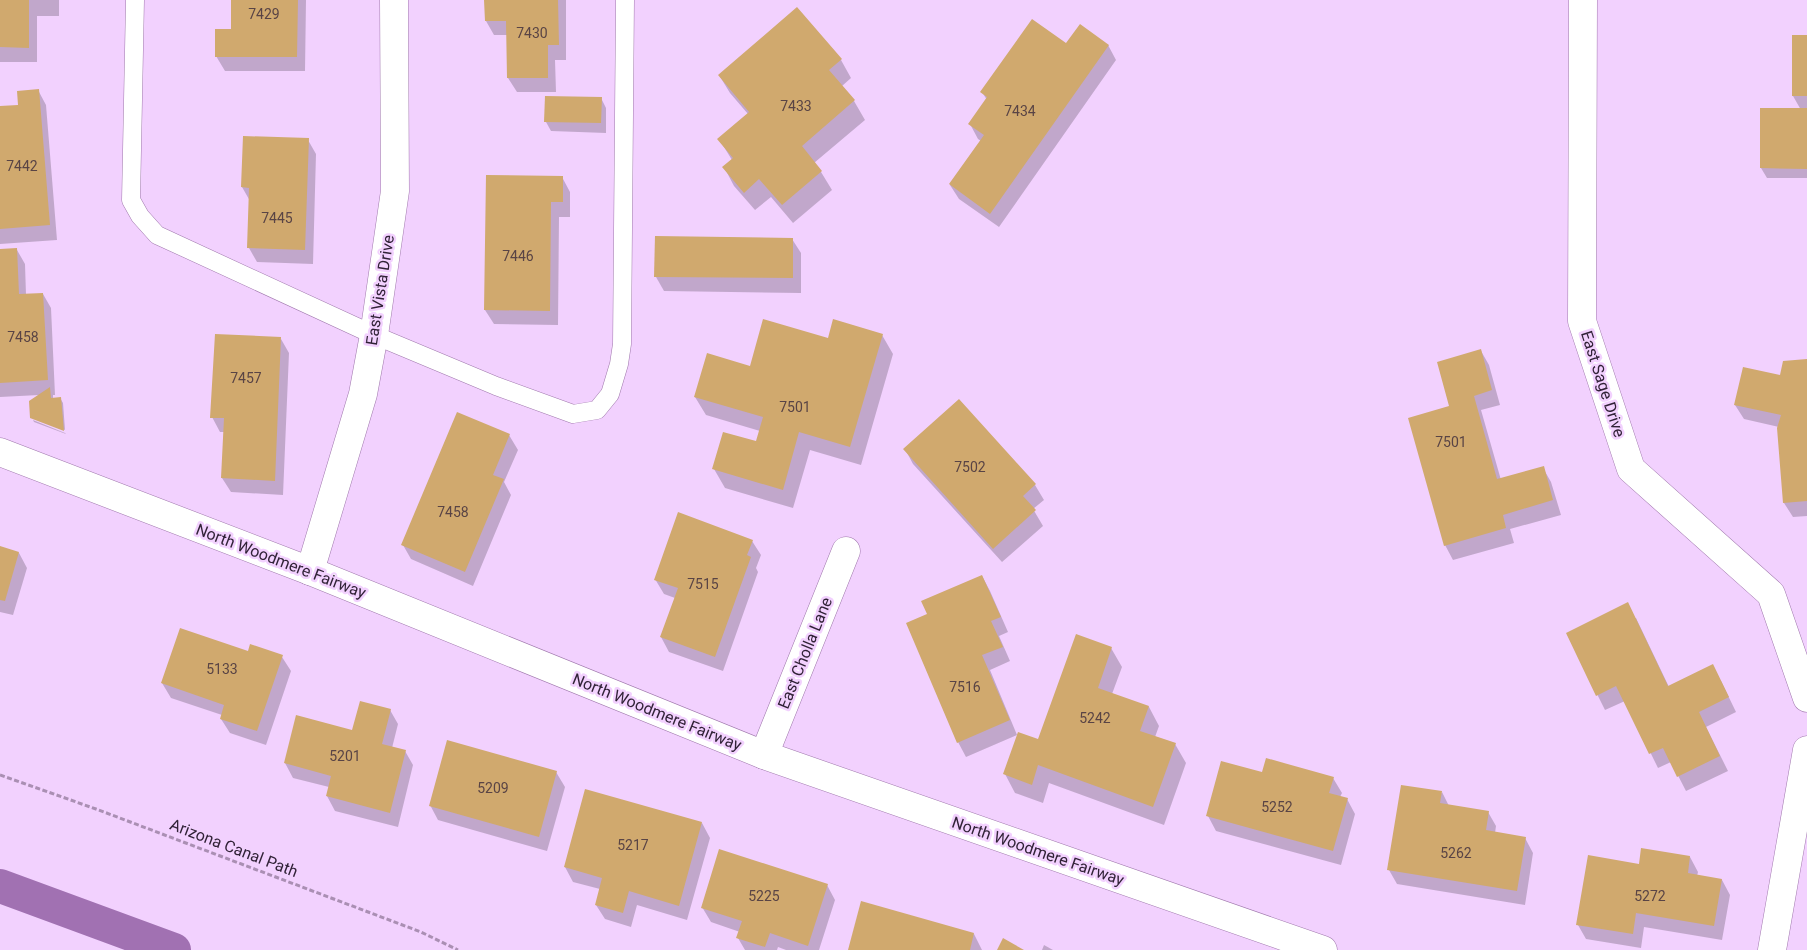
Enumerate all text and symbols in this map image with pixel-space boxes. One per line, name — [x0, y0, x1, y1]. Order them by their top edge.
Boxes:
house number: 7429 — [248, 6, 280, 22]
house number: 7430 — [516, 25, 548, 41]
house number: 7433 — [780, 98, 812, 114]
house number: 7434 — [1004, 103, 1036, 119]
house number: 7442 — [6, 158, 38, 174]
house number: 7445 — [261, 210, 293, 226]
street label: East Vista Drive — [362, 233, 398, 347]
house number: 7446 — [502, 248, 534, 264]
street label: East Sage Drive — [1577, 328, 1629, 440]
house number: 7458 — [7, 329, 39, 345]
house number: 7457 — [230, 370, 262, 386]
house number: 7501 — [779, 399, 811, 415]
house number: 7501 — [1435, 434, 1467, 450]
house number: 7502 — [954, 459, 986, 475]
house number: 7458 — [437, 504, 469, 520]
street label: North Woodmere Fairway — [193, 520, 369, 602]
house number: 7515 — [687, 576, 719, 592]
street label: East Cholla Lane — [774, 594, 836, 712]
house number: 5133 — [206, 661, 238, 677]
street label: North Woodmere Fairway — [570, 669, 745, 755]
house number: 7516 — [949, 679, 981, 695]
house number: 5242 — [1079, 710, 1111, 726]
house number: 5201 — [329, 748, 361, 764]
house number: 5209 — [477, 780, 509, 796]
house number: 5252 — [1261, 799, 1293, 815]
street label: North Woodmere Fairway — [949, 813, 1127, 890]
street label: Arizona Canal Path — [167, 815, 301, 881]
house number: 5217 — [617, 837, 649, 853]
house number: 5262 — [1440, 845, 1472, 861]
house number: 5225 — [748, 888, 780, 904]
house number: 5272 — [1634, 888, 1666, 904]

